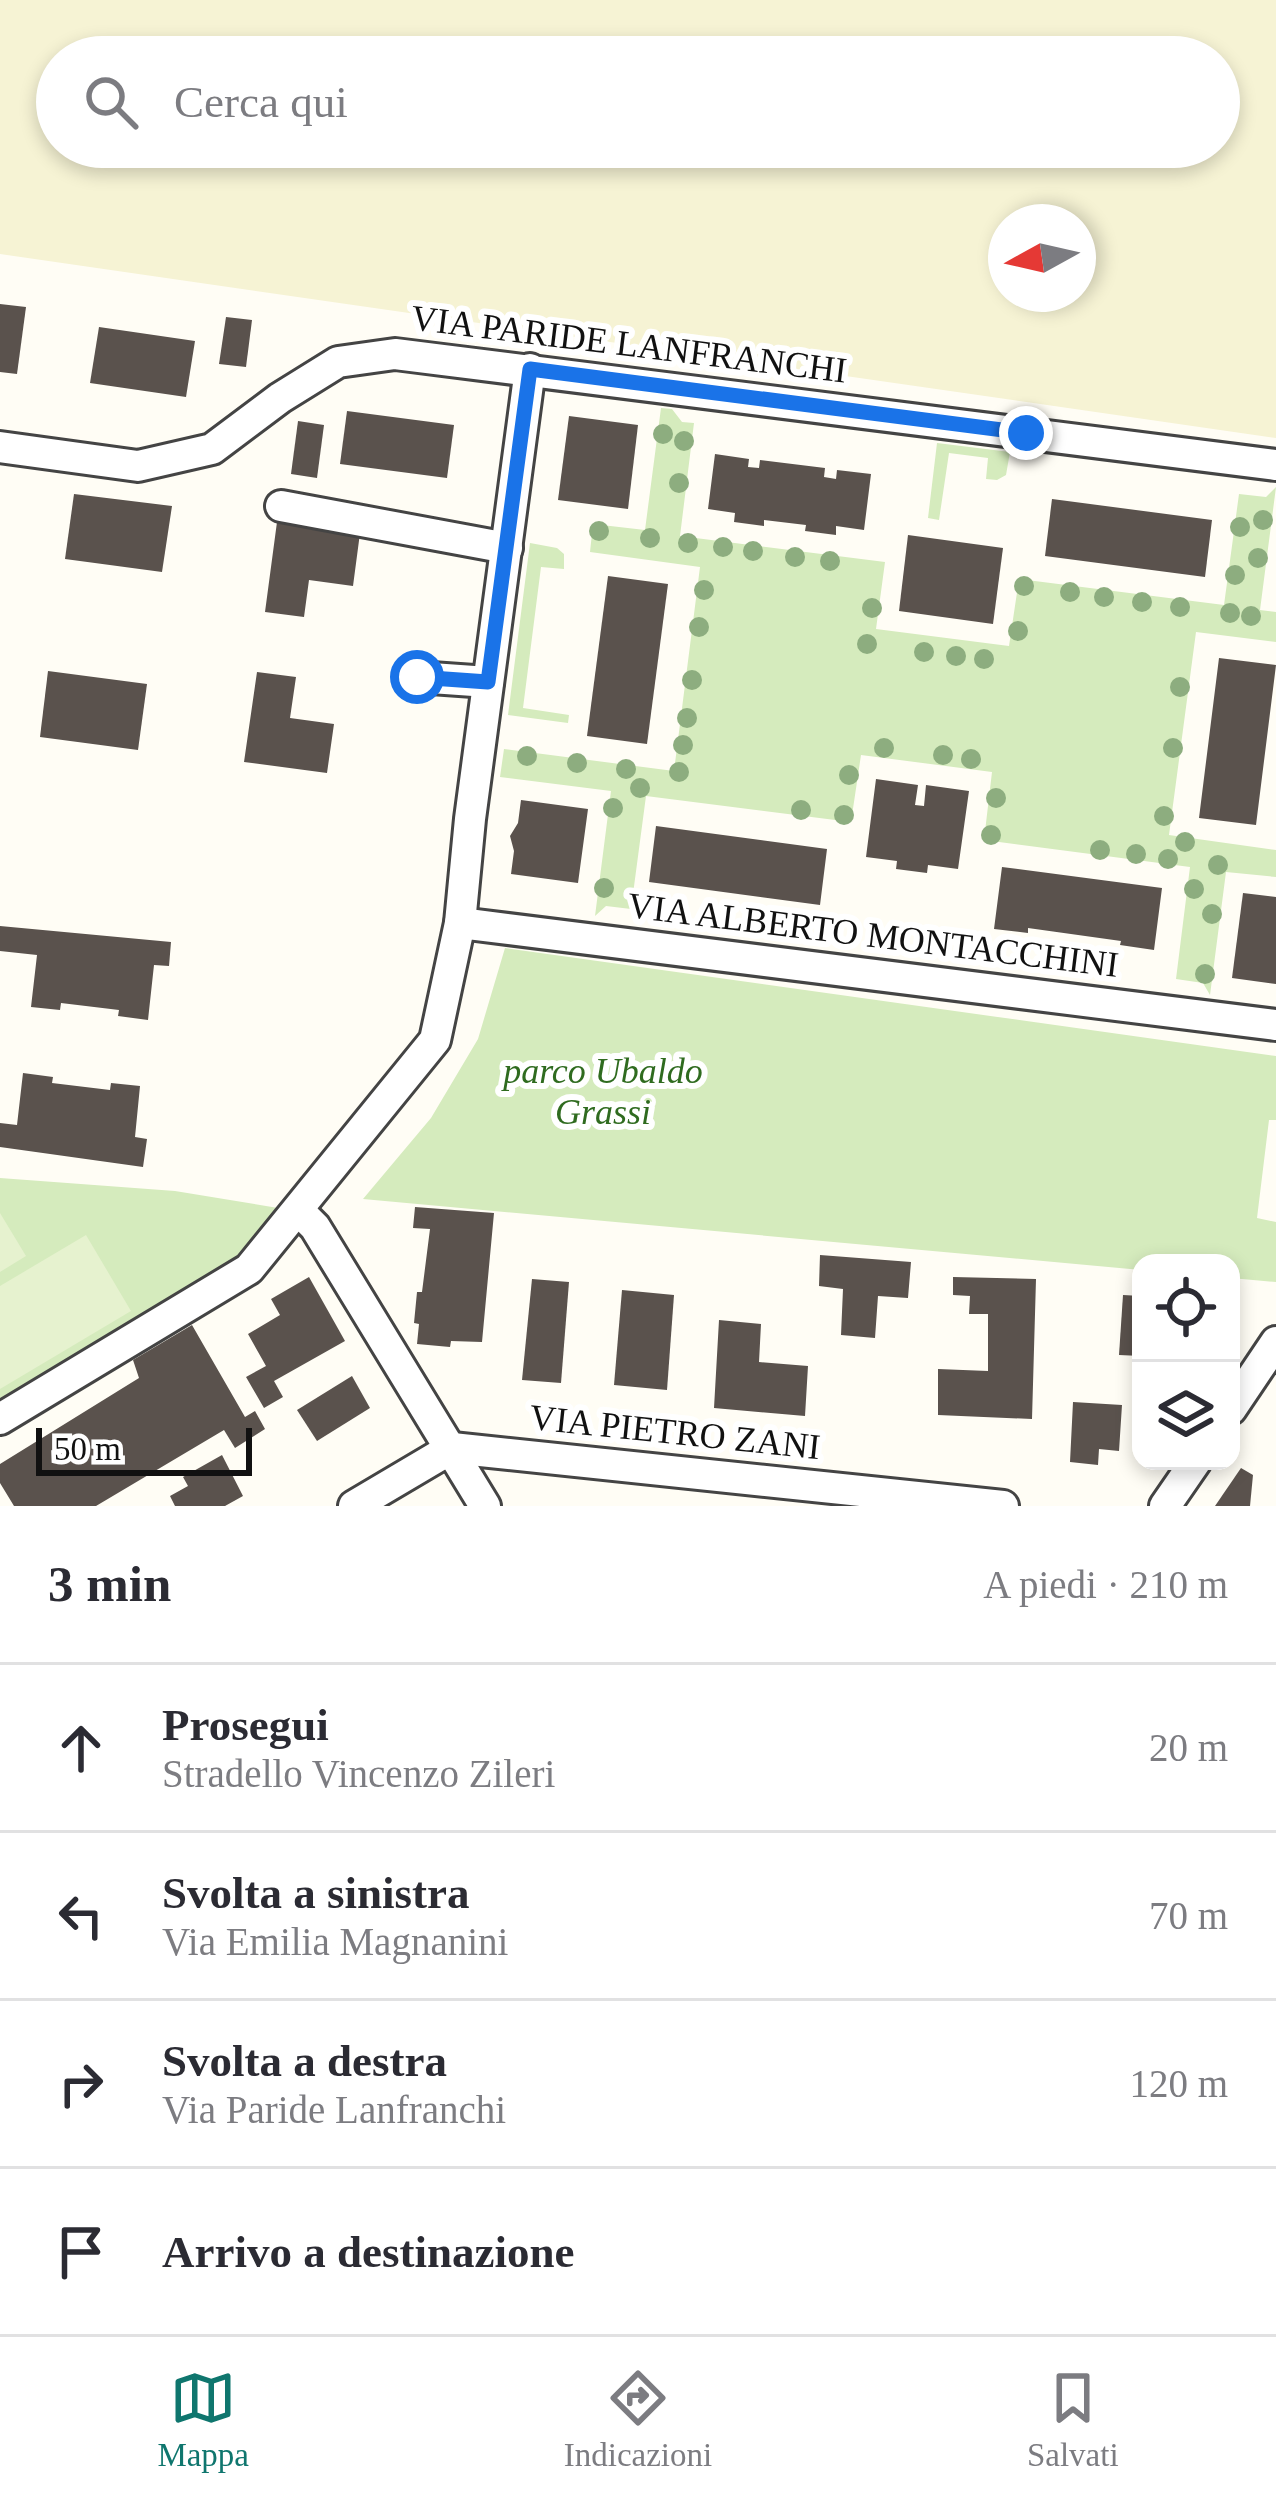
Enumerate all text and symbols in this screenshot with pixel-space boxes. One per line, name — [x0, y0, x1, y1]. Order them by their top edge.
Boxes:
search box — [36, 36, 1240, 168]
icon: search — [78, 69, 144, 135]
text: Cerca qui — [174, 77, 348, 127]
north arrow — [988, 204, 1096, 312]
street label: VIA PARIDE LANFRANCHI — [409, 297, 849, 391]
route end — [999, 406, 1053, 460]
route start — [390, 650, 444, 704]
street label: VIA ALBERTO MONTACCHINI — [625, 885, 1121, 985]
park label: parco Ubaldo Grassi — [500, 1051, 703, 1132]
map controls — [1132, 1254, 1240, 1470]
button: locate — [1132, 1254, 1240, 1362]
button: layers — [1132, 1362, 1240, 1470]
street label: VIA PIETRO ZANI — [528, 1397, 822, 1467]
scale bar — [36, 1422, 252, 1475]
text: 50 m — [54, 1431, 121, 1467]
text: 3 min — [48, 1556, 171, 1612]
text: A piedi · 210 m — [983, 1563, 1228, 1606]
text: Prosegui — [162, 1700, 329, 1750]
icon: ahead — [48, 1715, 114, 1781]
text: 20 m — [1149, 1726, 1228, 1769]
text: Stradello Vincenzo Zileri — [162, 1752, 555, 1795]
text: Svolta a sinistra — [162, 1868, 470, 1918]
icon: left — [48, 1883, 114, 1949]
text: 70 m — [1149, 1894, 1228, 1937]
text: Via Emilia Magnanini — [162, 1920, 508, 1963]
text: Svolta a destra — [162, 2036, 447, 2086]
icon: right — [48, 2051, 114, 2117]
text: 120 m — [1129, 2062, 1228, 2105]
text: Via Paride Lanfranchi — [162, 2088, 506, 2131]
icon: arrive — [48, 2219, 114, 2285]
text: Arrivo a destinazione — [162, 2227, 574, 2277]
tab: Mappa — [157, 2365, 249, 2474]
tab: Indicazioni — [564, 2365, 712, 2474]
tab: Salvati — [1027, 2365, 1119, 2474]

